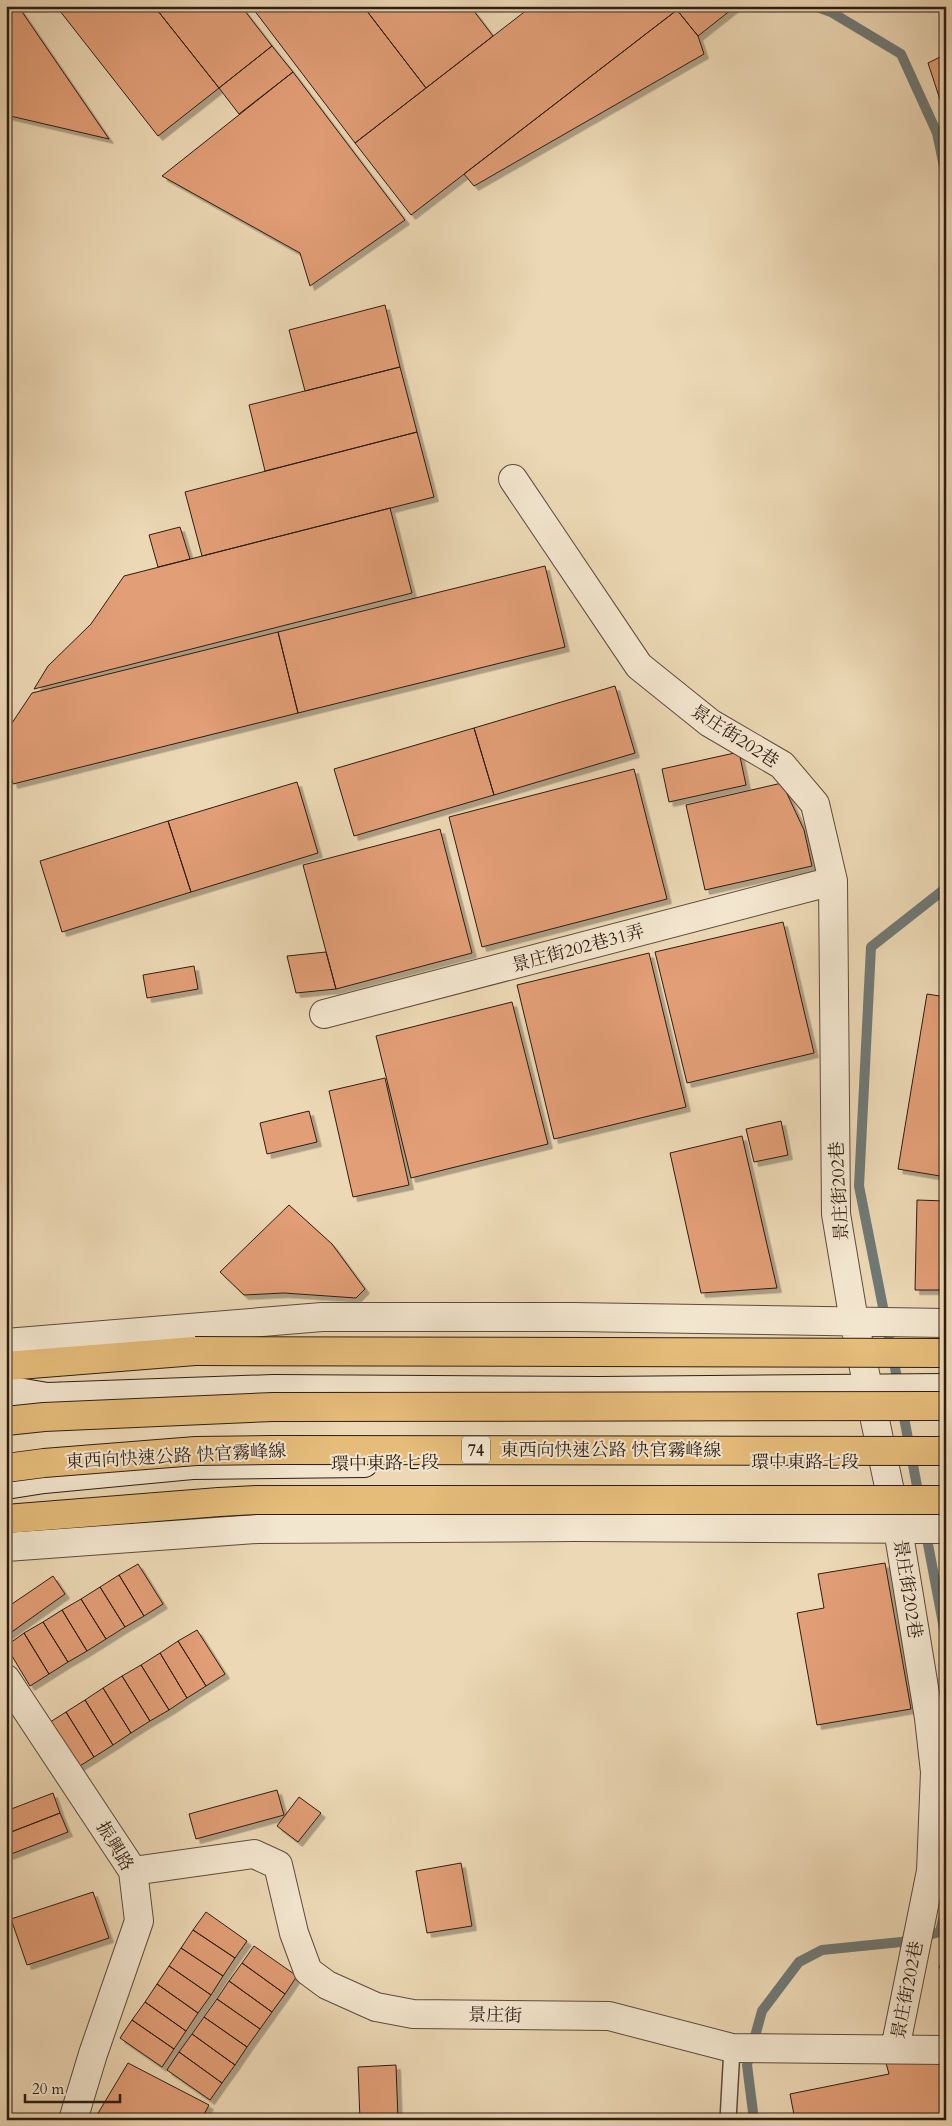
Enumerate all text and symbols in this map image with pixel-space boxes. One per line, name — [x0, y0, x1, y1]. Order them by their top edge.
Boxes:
street label: 景庄街202巷 — [686, 699, 783, 774]
street label: 景庄街202巷31弄 — [509, 919, 647, 978]
street label: 景庄街202巷 — [824, 1141, 855, 1241]
road number: 74 — [462, 1436, 490, 1464]
street label: 東西向快速公路 快官霧峰線 — [65, 1438, 287, 1475]
street label: 東西向快速公路 快官霧峰線 — [501, 1438, 721, 1463]
street label: 環中東路七段 — [331, 1450, 439, 1477]
street label: 環中東路七段 — [751, 1450, 859, 1475]
street label: 景庄街202巷 — [887, 1538, 928, 1640]
street label: 振興路 — [90, 1817, 139, 1876]
street label: 景庄街202巷 — [886, 1939, 929, 2041]
street label: 景庄街 — [468, 2003, 522, 2028]
scale bar — [25, 2071, 120, 2103]
text: 20 m — [32, 2079, 64, 2099]

